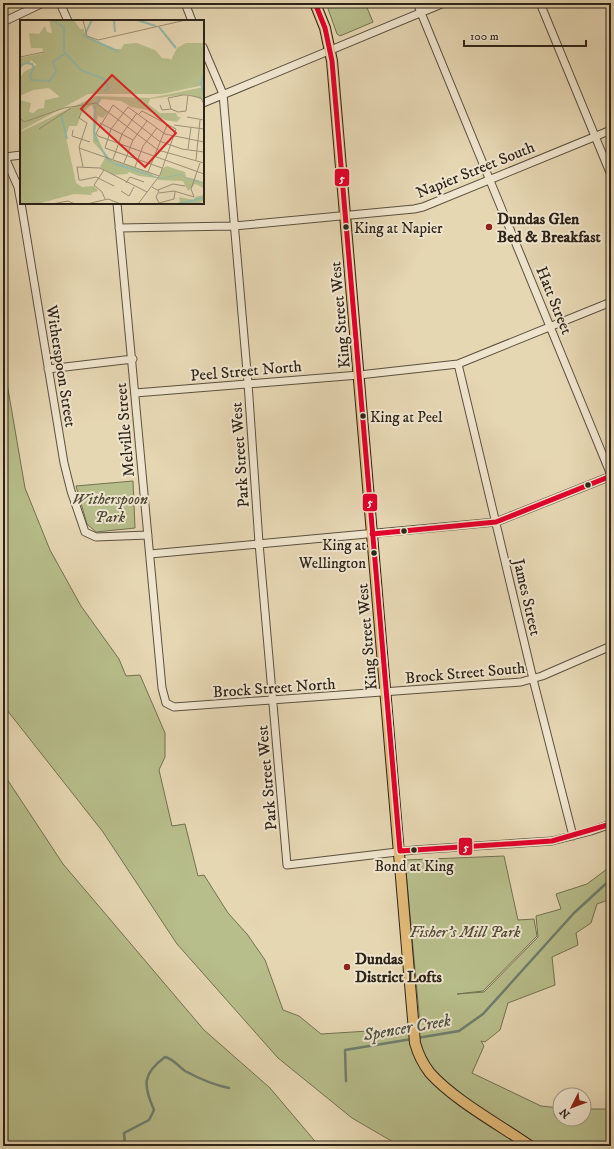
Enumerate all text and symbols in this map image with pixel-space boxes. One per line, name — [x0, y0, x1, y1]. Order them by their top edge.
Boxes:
inset map — [20, 20, 204, 204]
scale bar — [464, 22, 586, 48]
text: 100 m — [470, 29, 499, 44]
street label: Napier Street South — [413, 137, 538, 203]
line badge: 5 — [334, 168, 350, 187]
text: 5 — [338, 172, 345, 186]
place label: Dundas Glen Bed & Breakfast — [497, 209, 601, 247]
place label: King at Napier — [354, 219, 443, 238]
marker: King at Napier — [341, 222, 351, 232]
marker: Dundas Glen Bed & Breakfast — [484, 222, 494, 232]
street label: King Street West — [325, 261, 355, 369]
street label: Hatt Street — [531, 263, 577, 337]
street label: Witherspoon Street — [41, 303, 81, 429]
street label: Peel Street North — [190, 356, 303, 386]
street label: Melville Street — [111, 382, 139, 478]
street label: Park Street West — [226, 402, 254, 508]
place label: King at Peel — [370, 408, 443, 427]
marker: King at Peel — [358, 411, 368, 421]
unlabelled marker — [583, 480, 593, 490]
park label: Witherspoon Park — [72, 489, 148, 527]
line badge: 5 — [362, 493, 378, 512]
text: 5 — [366, 496, 373, 510]
unlabelled marker — [399, 526, 409, 536]
place label: King at Wellington — [298, 536, 366, 573]
marker: King at Wellington — [369, 548, 379, 558]
street label: James Street — [508, 555, 546, 638]
street label: King Street West — [352, 583, 382, 691]
street label: Brock Street South — [404, 658, 527, 688]
street label: Brock Street North — [212, 674, 337, 702]
street label: Park Street West — [252, 724, 282, 831]
line badge: 5 — [458, 837, 473, 856]
text: 5 — [462, 841, 469, 855]
marker: Bond at King — [409, 845, 419, 855]
place label: Bond at King — [374, 857, 454, 876]
park label: Fisher's Mill Park — [410, 922, 521, 942]
place label: Dundas District Lofts — [355, 949, 443, 987]
marker: Dundas District Lofts — [342, 962, 352, 972]
water label: Spencer Creek — [361, 1009, 453, 1047]
north arrow — [552, 1087, 592, 1127]
text: N — [557, 1105, 574, 1121]

